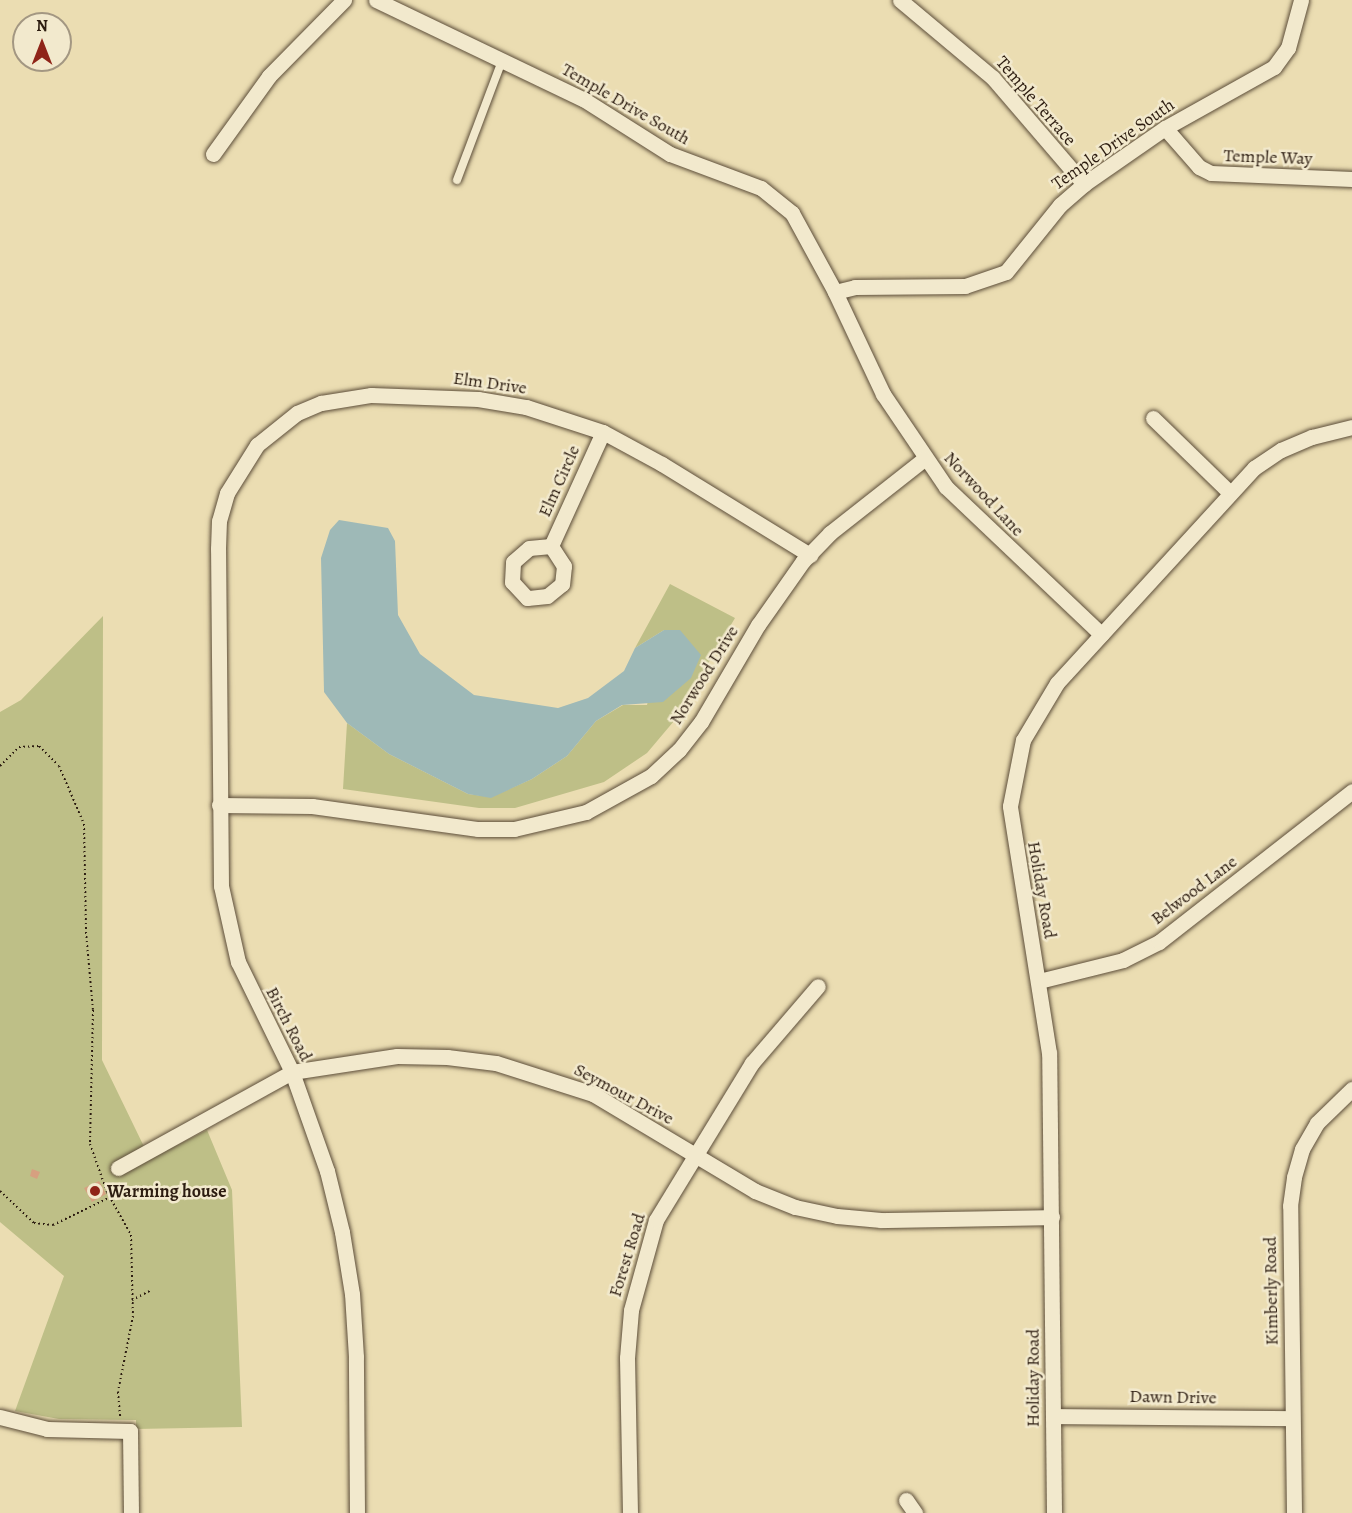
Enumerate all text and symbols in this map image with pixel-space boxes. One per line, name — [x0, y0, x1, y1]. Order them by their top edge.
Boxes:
north arrow — [12, 12, 72, 72]
text: N — [36, 15, 48, 37]
street label: Temple Terrace — [991, 52, 1081, 150]
street label: Temple Drive South — [558, 58, 694, 150]
street label: Temple Drive South — [1048, 94, 1178, 194]
street label: Temple Way — [1223, 145, 1313, 169]
street label: Elm Drive — [452, 367, 528, 399]
street label: Elm Circle — [534, 442, 584, 520]
street label: Norwood Lane — [939, 447, 1029, 541]
street label: Norwood Drive — [665, 621, 743, 729]
street label: Holiday Road — [1023, 840, 1061, 940]
street label: Belwood Lane — [1147, 851, 1241, 929]
street label: Birch Road — [261, 983, 317, 1065]
street label: Seymour Drive — [570, 1059, 678, 1129]
place label: Warming house — [107, 1180, 226, 1202]
marker: Warming house — [88, 1184, 102, 1198]
street label: Forest Road — [604, 1211, 650, 1299]
street label: Kimberly Road — [1259, 1236, 1283, 1346]
street label: Holiday Road — [1022, 1329, 1044, 1427]
street label: Dawn Drive — [1129, 1385, 1217, 1409]

